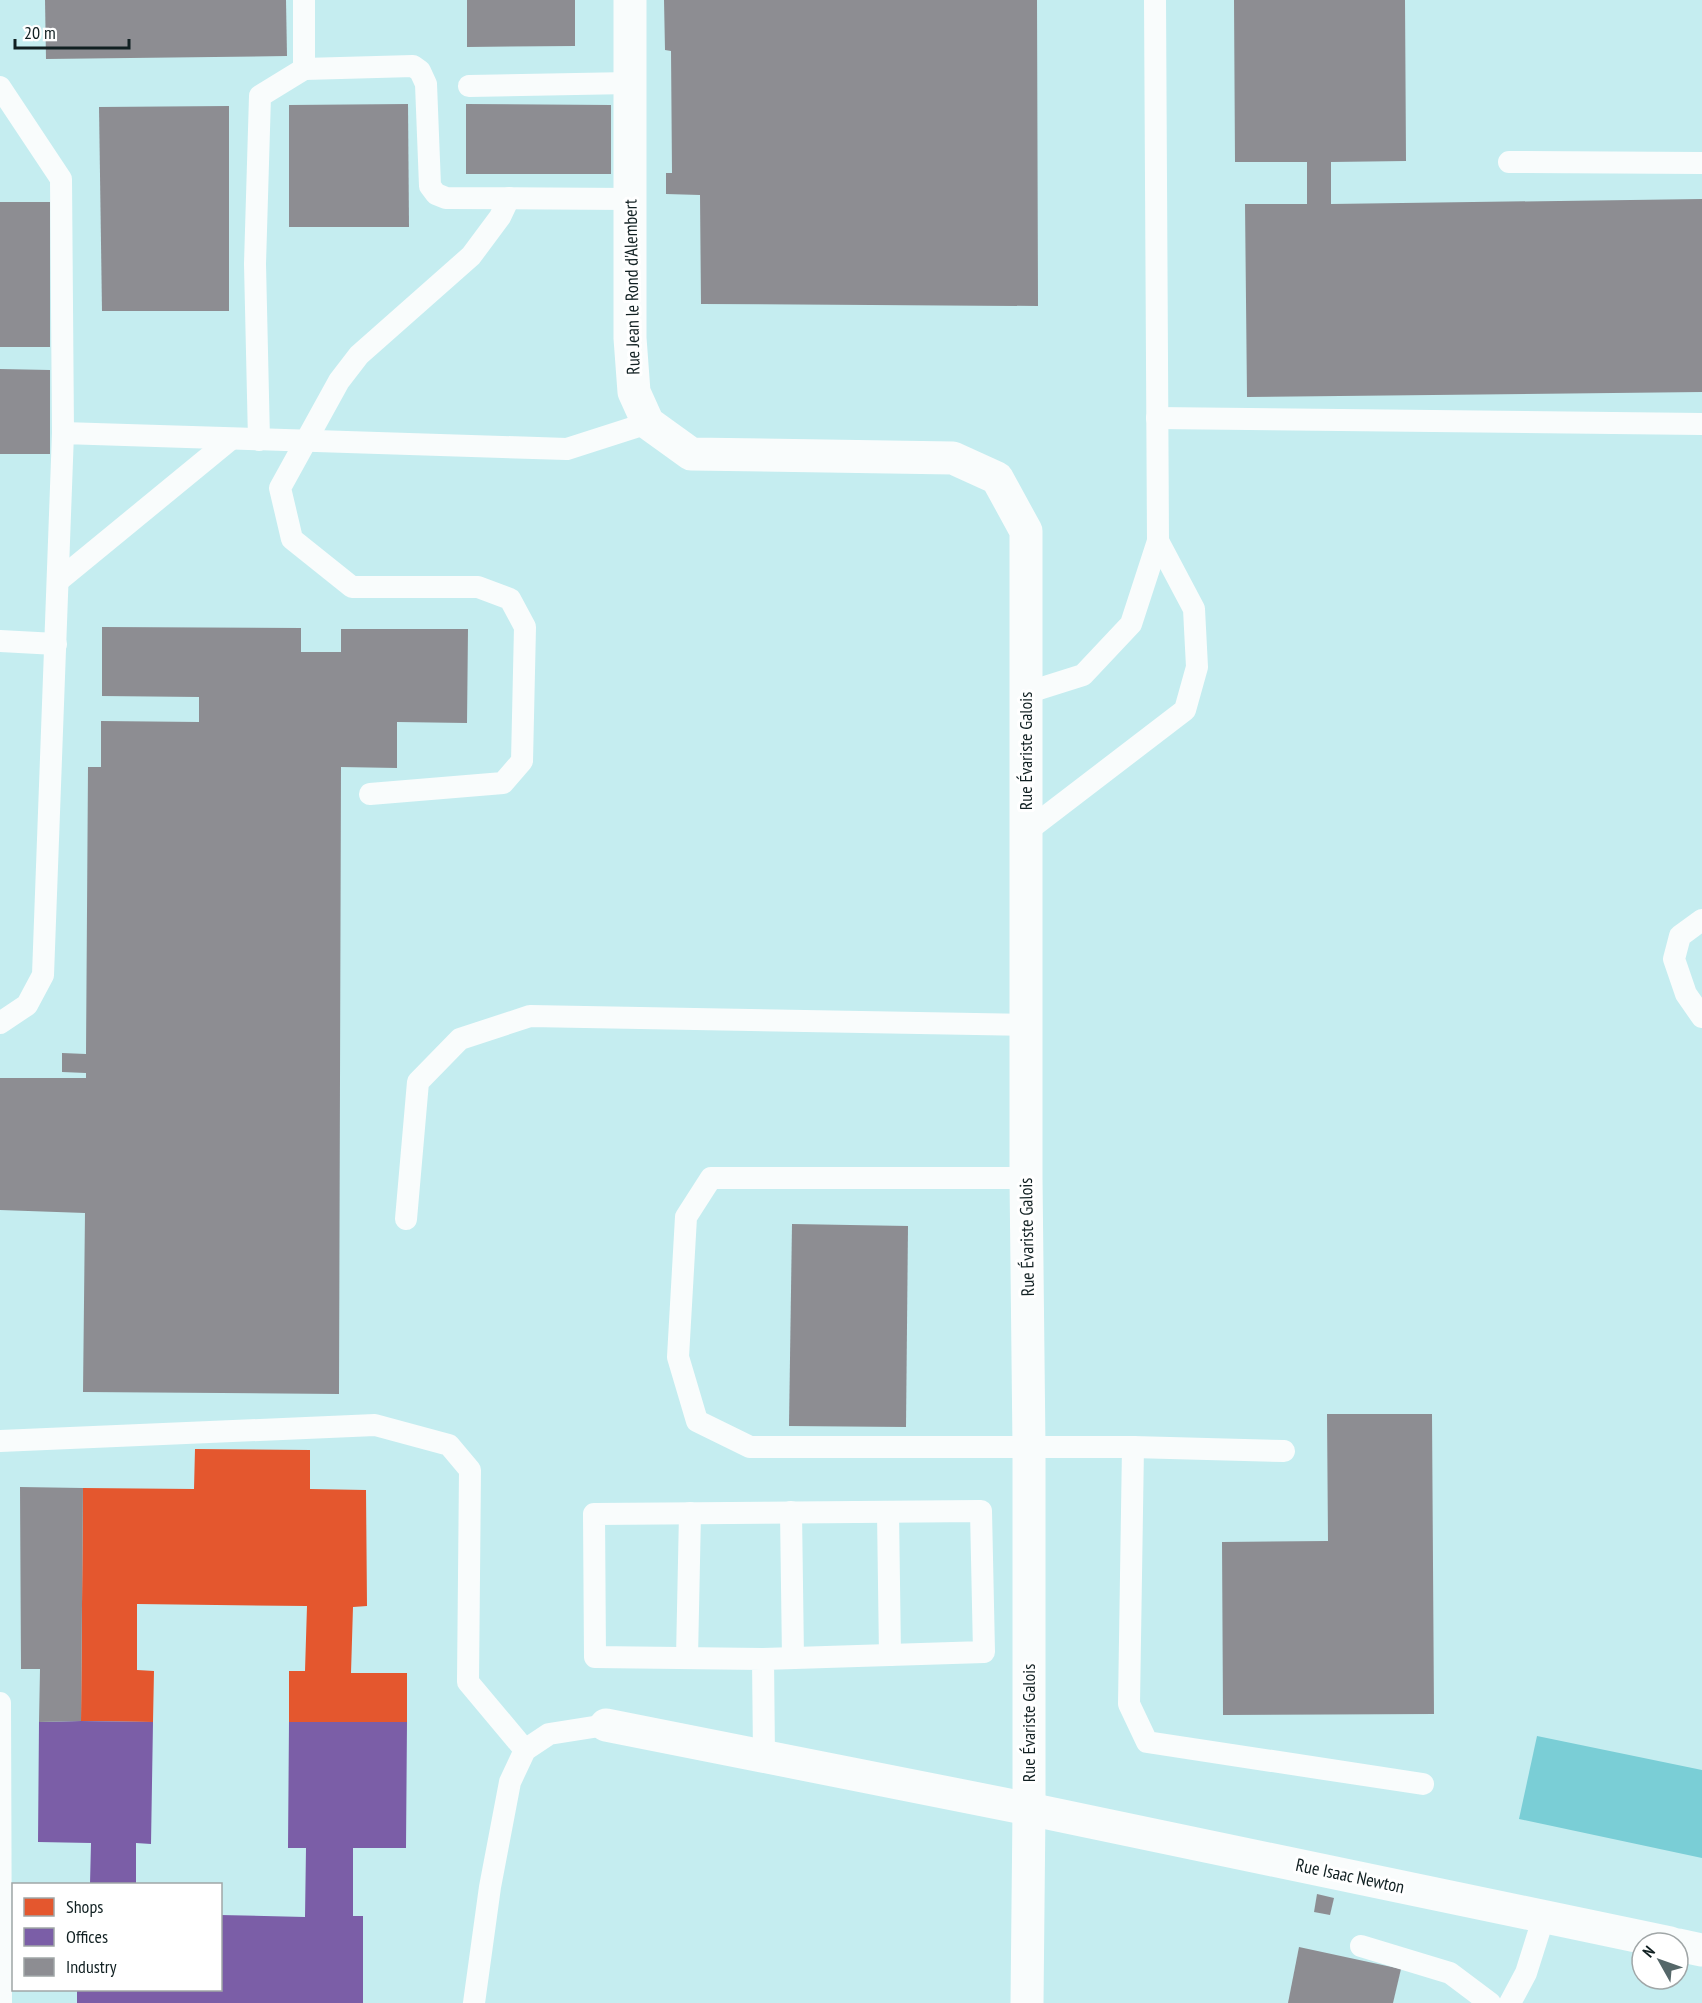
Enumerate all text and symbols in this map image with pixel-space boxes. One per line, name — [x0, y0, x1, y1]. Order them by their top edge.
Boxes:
scale bar — [15, 12, 129, 50]
text: 20 m — [24, 21, 56, 44]
street label: Rue Jean le Rond d'Alembert — [618, 199, 645, 375]
street label: Rue Évariste Galois — [1014, 692, 1037, 810]
street label: Rue Évariste Galois — [1014, 1178, 1039, 1297]
street label: Rue Évariste Galois — [1017, 1664, 1040, 1782]
street label: Rue Isaac Newton — [1294, 1853, 1406, 1898]
legend — [12, 1883, 222, 1991]
text: Shops — [66, 1895, 103, 1918]
text: Offices — [66, 1925, 108, 1948]
north arrow — [1630, 1931, 1690, 1991]
text: N — [1638, 1942, 1659, 1961]
text: Industry — [66, 1955, 117, 1978]

